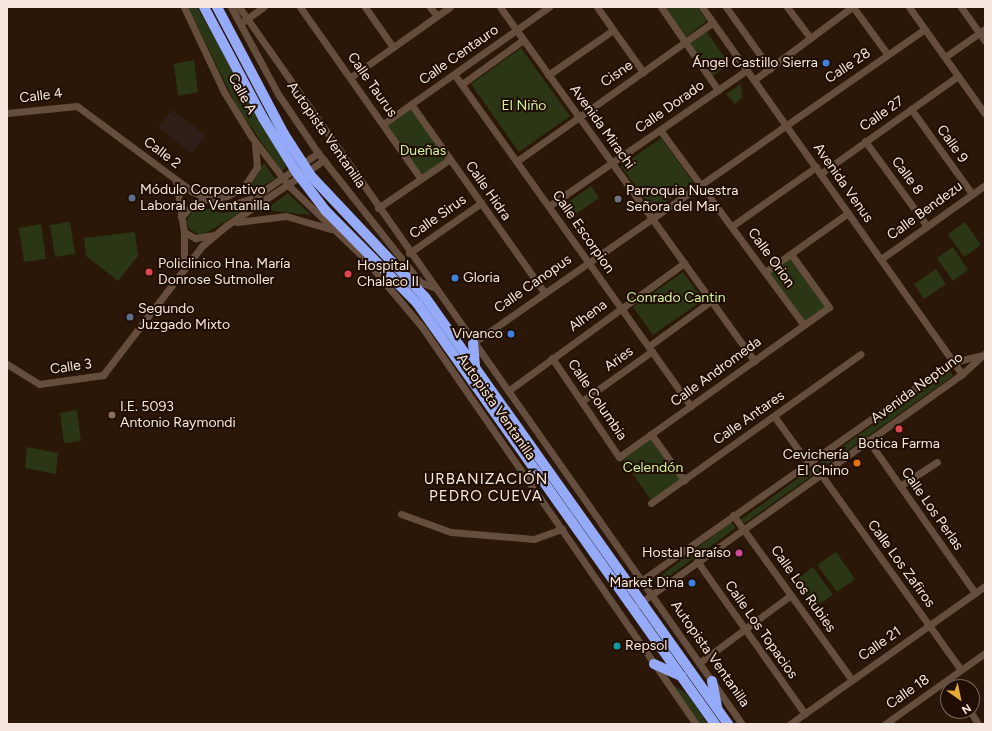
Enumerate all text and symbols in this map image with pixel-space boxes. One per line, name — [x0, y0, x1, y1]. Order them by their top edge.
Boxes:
street label: Calle Centauro — [416, 21, 502, 89]
street label: Calle 28 — [822, 45, 874, 87]
street label: Calle Taurus — [344, 49, 400, 121]
place label: Ángel Castillo Sierra — [692, 55, 818, 71]
street label: Cisne — [598, 57, 636, 91]
marker: Ángel Castillo Sierra — [821, 58, 831, 68]
street label: Calle A — [224, 71, 260, 117]
street label: Calle Dorado — [632, 77, 708, 137]
street label: Autopista Ventanilla — [283, 79, 369, 191]
street label: Avenida Mirachi — [566, 82, 638, 172]
street label: Calle 4 — [19, 85, 63, 107]
street label: Calle 27 — [857, 93, 907, 135]
park label: El Niño — [502, 98, 546, 114]
street label: Calle 9 — [933, 122, 971, 166]
street label: Calle 2 — [140, 134, 184, 172]
street label: Avenida Venus — [809, 140, 877, 226]
park label: Dueñas — [400, 143, 446, 159]
street label: Calle 8 — [888, 154, 926, 198]
street label: Calle Hidra — [462, 158, 514, 224]
street label: Calle Bendezu — [884, 178, 966, 244]
place label: Módulo Corporativo Laboral de Ventanilla — [140, 182, 270, 214]
place label: Parroquia Nuestra Señora del Mar — [626, 183, 738, 216]
street label: Calle Escorpion — [548, 187, 618, 277]
street label: Calle Sirus — [406, 191, 470, 243]
marker: Módulo Corporativo Laboral de Ventanilla — [127, 193, 137, 203]
marker: Parroquia Nuestra Señora del Mar — [613, 194, 623, 204]
street label: Calle Orion — [744, 225, 798, 291]
street label: Calle Canopus — [491, 251, 575, 317]
place label: Policlinico Hna. María Donrose Sutmoller — [158, 256, 290, 288]
place label: Hospital Chalaco II — [357, 258, 419, 290]
marker: Policlinico Hna. María Donrose Sutmoller — [143, 266, 155, 278]
marker: Hospital Chalaco II — [342, 268, 354, 280]
place label: Gloria — [463, 270, 500, 286]
marker: Gloria — [450, 273, 460, 283]
park label: Conrado Cantin — [626, 290, 726, 306]
street label: Alhena — [566, 297, 610, 335]
place label: Segundo Juzgado Mixto — [138, 301, 230, 334]
marker: Segundo Juzgado Mixto — [125, 312, 135, 322]
place label: Vivanco — [452, 326, 503, 342]
marker: Vivanco — [506, 329, 516, 339]
street label: Calle Andromeda — [667, 334, 765, 410]
street label: Aries — [601, 343, 637, 375]
street label: Avenida Neptuno — [868, 349, 966, 427]
street label: Autopista Ventanilla — [453, 351, 539, 463]
street label: Calle 3 — [49, 356, 93, 378]
street label: Calle Columbia — [564, 356, 630, 444]
street label: Calle Antares — [710, 387, 788, 449]
place label: I.E. 5093 Antonio Raymondi — [120, 399, 236, 432]
marker: I.E. 5093 Antonio Raymondi — [107, 410, 117, 420]
marker: Botica Farma — [894, 424, 904, 434]
place label: Botica Farma — [858, 436, 940, 452]
place label: Cevichería El Chino — [783, 447, 849, 480]
marker: Cevichería El Chino — [852, 458, 862, 468]
park label: Celendón — [623, 460, 683, 476]
street label: Calle Los Perlas — [897, 464, 967, 554]
district label: URBANIZACIÓN PEDRO CUEVA — [424, 470, 548, 505]
street label: Calle Los Zafiros — [864, 517, 938, 611]
street label: Calle Los Rubies — [767, 542, 839, 636]
place label: Hostal Paraíso — [642, 545, 731, 561]
marker: Hostal Paraíso — [734, 548, 744, 558]
place label: Market Dina — [609, 575, 684, 591]
marker: Market Dina — [687, 578, 697, 588]
street label: Calle Los Topacios — [721, 578, 801, 682]
street label: Autopista Ventanilla — [667, 598, 753, 710]
street label: Calle 21 — [855, 623, 905, 665]
place label: Repsol — [625, 638, 667, 654]
marker: Repsol — [612, 641, 622, 651]
street label: Calle 18 — [883, 671, 933, 713]
north arrow — [940, 679, 980, 719]
text: N — [959, 701, 973, 716]

